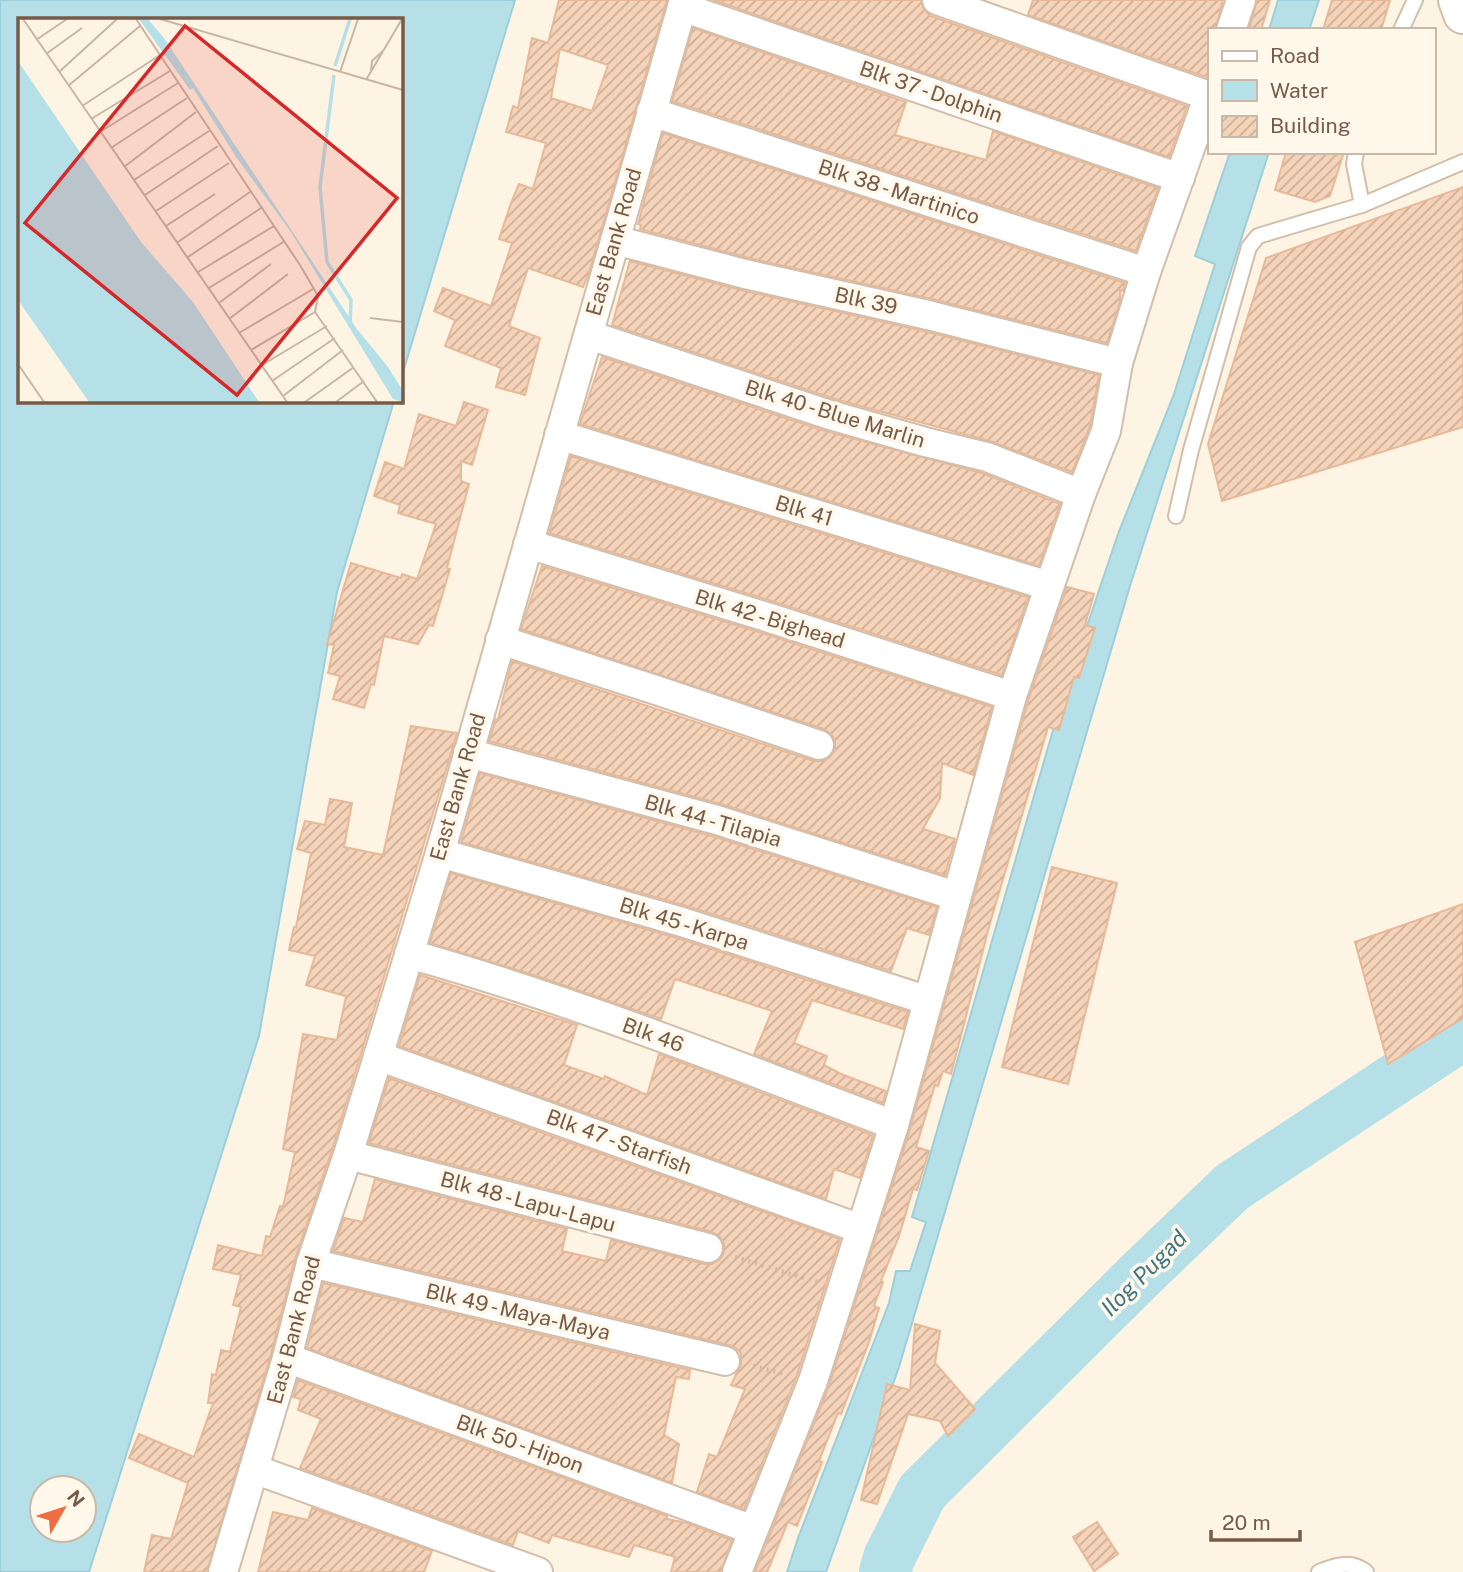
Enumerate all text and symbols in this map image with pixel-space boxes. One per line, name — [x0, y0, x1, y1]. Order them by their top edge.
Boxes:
inset map — [18, 18, 402, 402]
legend — [1208, 28, 1435, 154]
text: Road — [1270, 43, 1320, 68]
street label: Blk 37 - Dolphin — [856, 55, 1006, 128]
text: Water — [1270, 78, 1328, 103]
text: Building — [1270, 113, 1351, 138]
street label: Blk 38 - Martinico — [815, 154, 983, 229]
street label: East Bank Road — [580, 165, 647, 319]
street label: Blk 39 — [832, 282, 900, 319]
street label: Blk 40 - Blue Marlin — [742, 374, 928, 453]
street label: Blk 41 — [772, 490, 836, 531]
street label: Blk 42 - Bighead — [692, 584, 848, 653]
street label: East Bank Road — [424, 710, 491, 864]
street label: Blk 44 - Tilapia — [642, 789, 784, 852]
street label: Blk 45 - Karpa — [616, 892, 752, 955]
street label: Blk 46 — [619, 1012, 687, 1057]
street label: Blk 47 - Starfish — [543, 1104, 695, 1179]
street label: Blk 48 - Lapu-Lapu — [438, 1166, 619, 1237]
water label: Ilog Pugad — [1095, 1224, 1192, 1321]
street label: East Bank Road — [262, 1253, 325, 1407]
street label: Blk 49 - Maya-Maya — [423, 1278, 613, 1345]
street label: Blk 50 - Hipon — [453, 1409, 587, 1478]
north arrow — [28, 1474, 98, 1544]
text: N — [63, 1486, 89, 1511]
scale bar — [1211, 1498, 1300, 1542]
text: 20 m — [1222, 1510, 1271, 1535]

